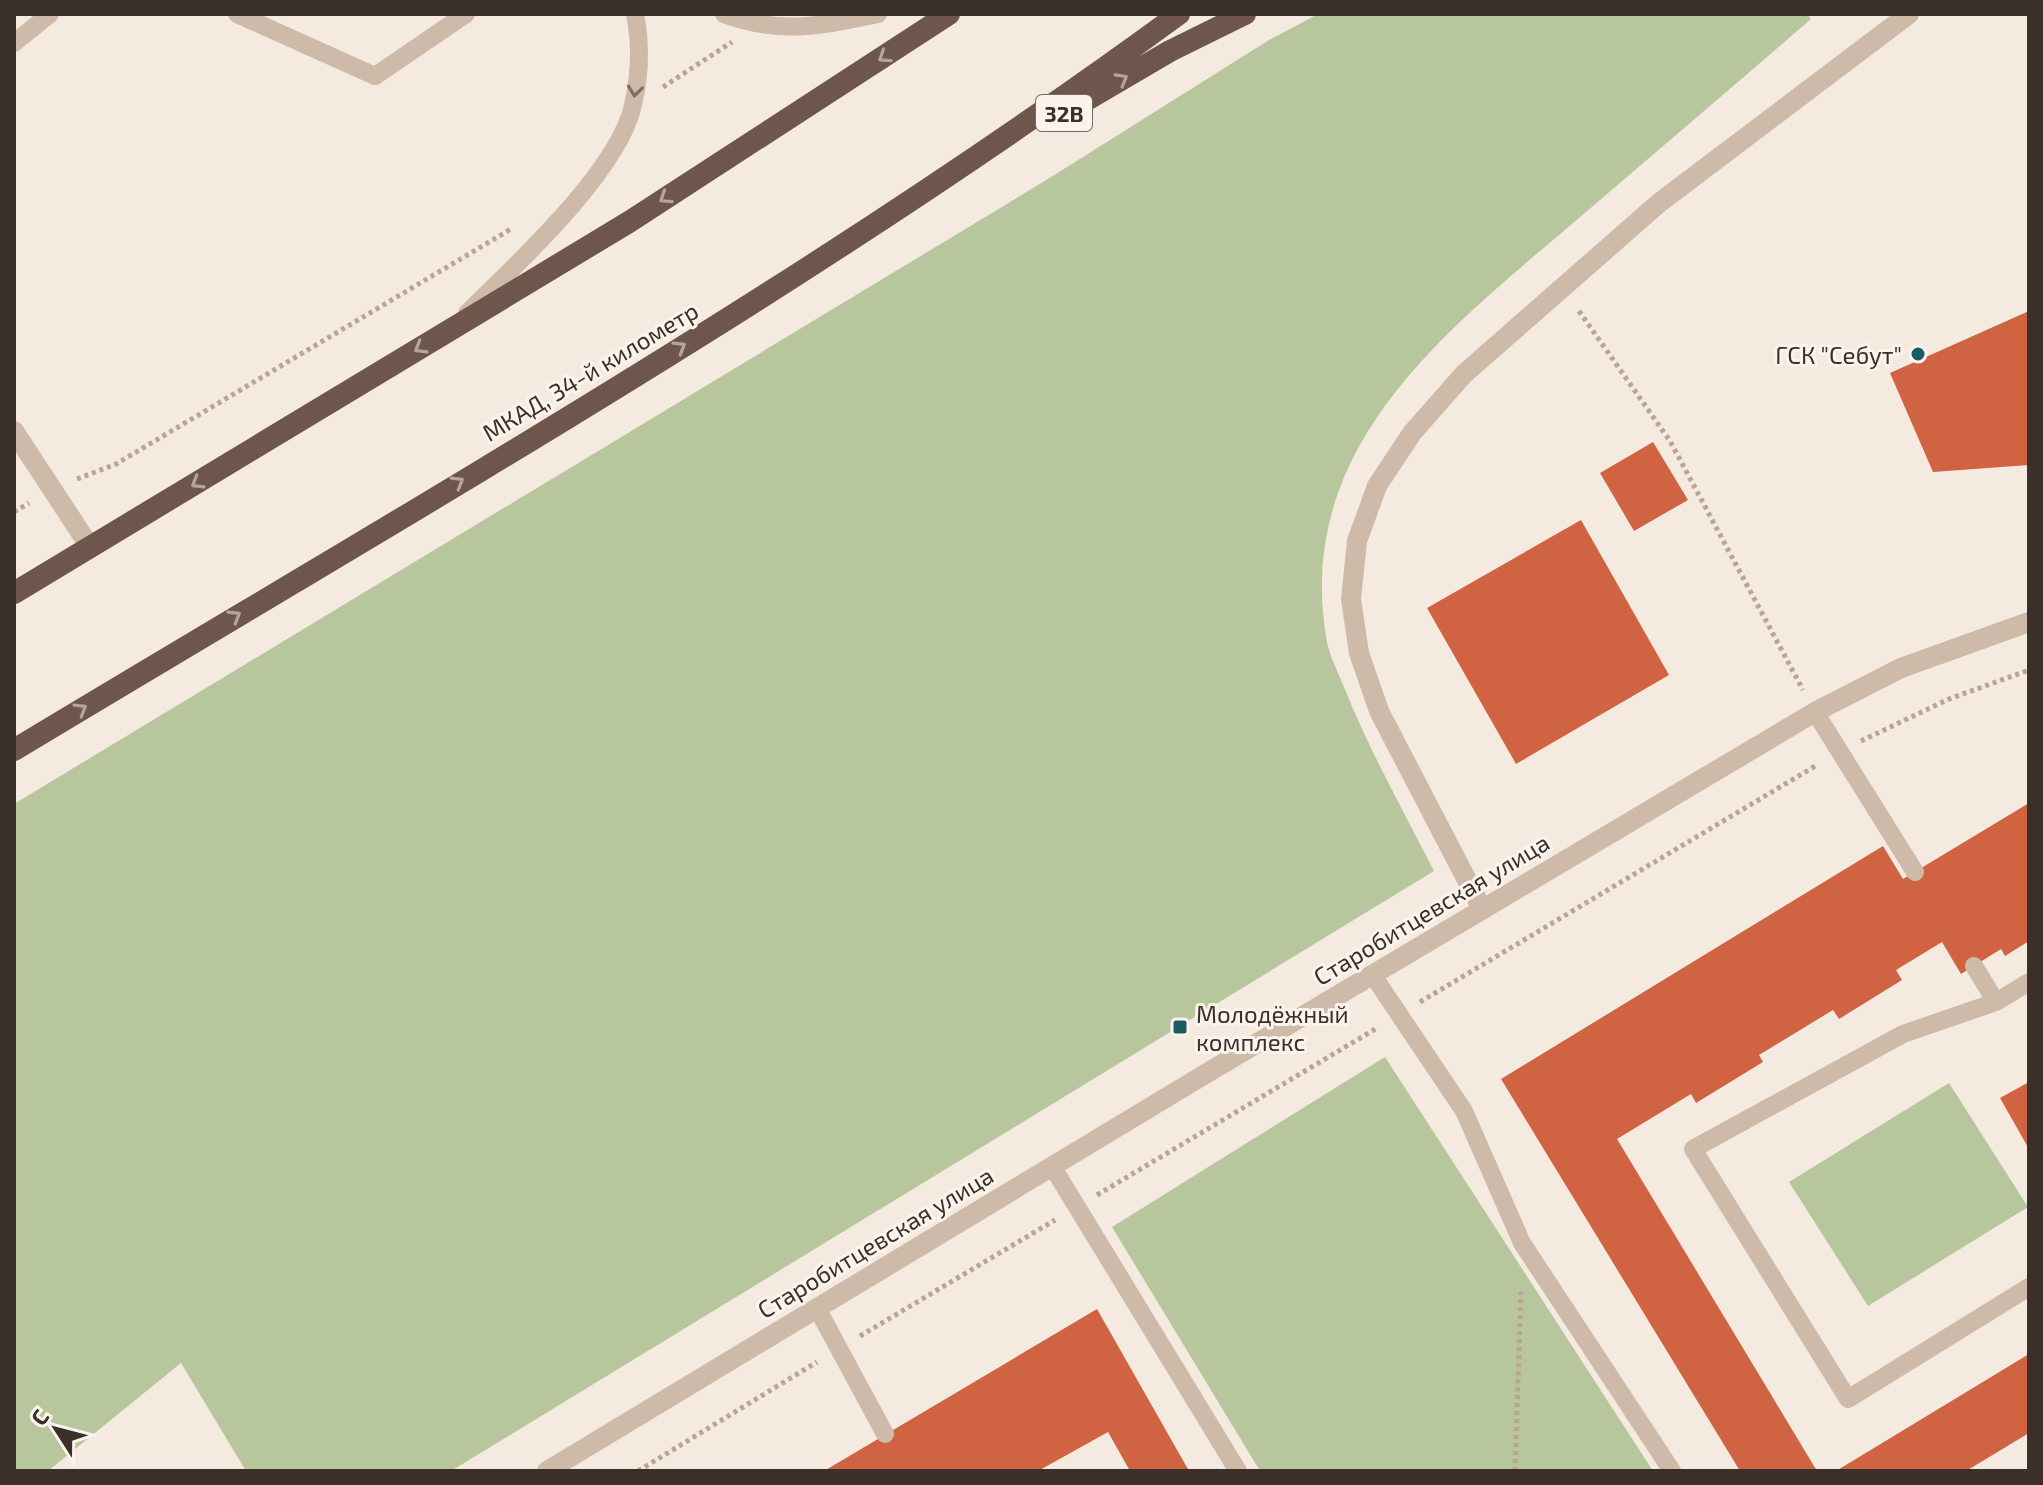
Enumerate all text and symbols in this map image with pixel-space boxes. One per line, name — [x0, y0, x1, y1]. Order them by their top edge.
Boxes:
one-way arrow — [878, 47, 892, 62]
one-way arrow — [1113, 73, 1128, 89]
one-way arrow — [626, 85, 643, 98]
road number: 32B — [1036, 95, 1092, 131]
one-way arrow — [660, 189, 674, 204]
street label: МКАД, 34-й километр — [477, 295, 703, 447]
one-way arrow — [414, 338, 429, 354]
place label: ГСК "Себут" — [1775, 340, 1902, 370]
one-way arrow — [671, 341, 686, 357]
marker: ГСК "Себут" — [1909, 345, 1927, 363]
one-way arrow — [191, 473, 206, 488]
one-way arrow — [449, 476, 464, 492]
one-way arrow — [226, 611, 241, 626]
one-way arrow — [72, 704, 87, 719]
street label: Старобитцевская улица — [1308, 827, 1555, 992]
place label: Молодёжный комплекс — [1196, 999, 1349, 1056]
marker: Молодёжный комплекс — [1171, 1018, 1189, 1036]
street label: Старобитцевская улица — [752, 1160, 999, 1325]
north arrow — [16, 1389, 96, 1469]
text: С — [25, 1404, 53, 1430]

